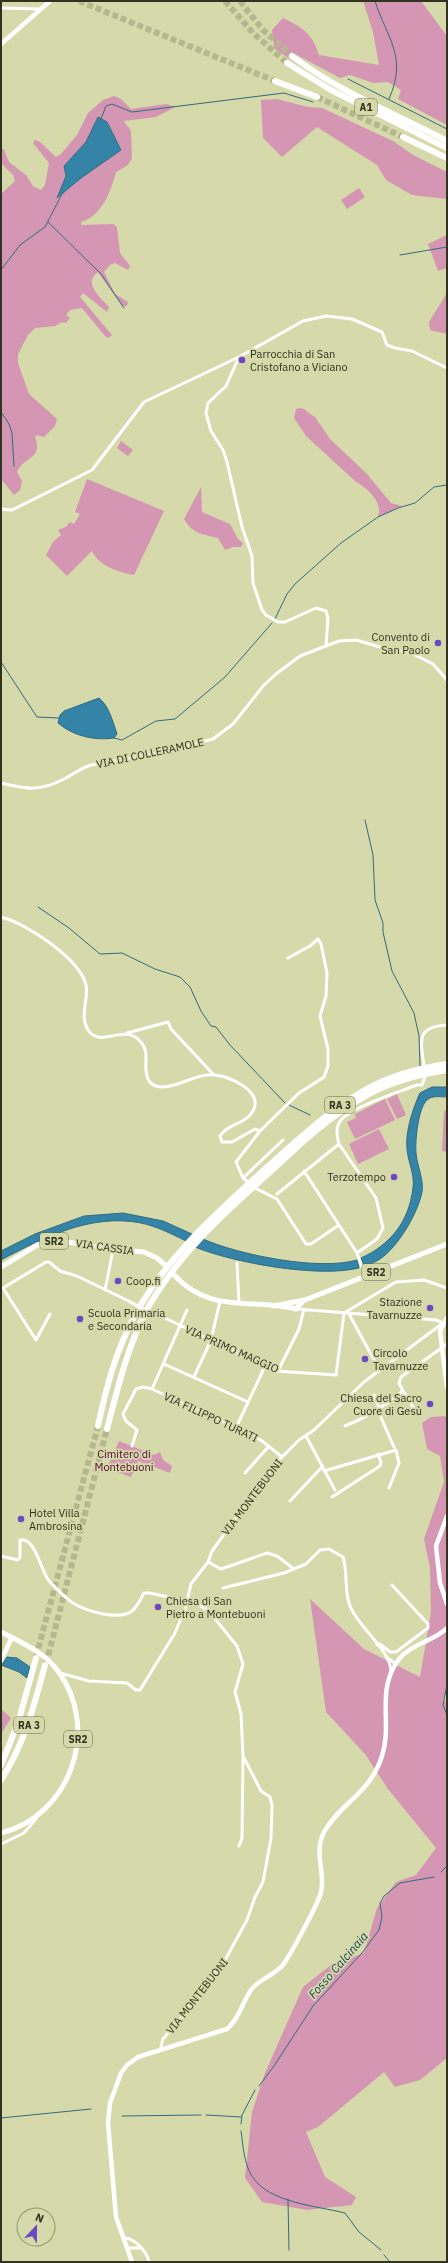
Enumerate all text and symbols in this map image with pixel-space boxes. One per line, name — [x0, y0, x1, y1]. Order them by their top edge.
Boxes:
road number: A1 — [355, 99, 377, 115]
place label: Parrocchia di San Cristofano a Viciano — [250, 347, 348, 374]
marker: Parrocchia di San Cristofano a Viciano — [237, 355, 247, 365]
place label: Convento di San Paolo — [372, 630, 430, 657]
marker: Convento di San Paolo — [433, 638, 443, 648]
street label: VIA DI COLLERAMOLE — [95, 735, 205, 771]
road number: RA 3 — [325, 1097, 355, 1113]
place label: Terzotempo — [327, 1170, 386, 1184]
marker: Terzotempo — [389, 1172, 399, 1182]
road number: SR2 — [40, 1233, 68, 1249]
street label: VIA CASSIA — [75, 1236, 135, 1258]
road number: SR2 — [362, 1264, 390, 1280]
place label: Coop.fi — [126, 1274, 160, 1288]
marker: Coop.fi — [113, 1276, 123, 1286]
place label: Stazione Tavarnuzze — [367, 1295, 422, 1322]
marker: Stazione Tavarnuzze — [425, 1303, 435, 1313]
place label: Scuola Primaria e Secondaria — [88, 1306, 165, 1333]
marker: Scuola Primaria e Secondaria — [75, 1314, 85, 1324]
street label: VIA PRIMO MAGGIO — [183, 1322, 281, 1376]
place label: Circolo Tavarnuzze — [373, 1346, 428, 1373]
marker: Circolo Tavarnuzze — [360, 1354, 370, 1364]
street label: VIA FILIPPO TURATI — [162, 1389, 260, 1445]
place label: Chiesa del Sacro Cuore di Gesù — [340, 1391, 422, 1418]
marker: Chiesa del Sacro Cuore di Gesù — [425, 1399, 435, 1409]
park label: Cimitero di Montebuoni — [95, 1447, 153, 1474]
street label: VIA MONTEBUONI — [219, 1456, 285, 1538]
place label: Hotel Villa Ambrosina — [29, 1506, 83, 1533]
marker: Hotel Villa Ambrosina — [16, 1514, 26, 1524]
place label: Chiesa di San Pietro a Montebuoni — [166, 1594, 266, 1621]
marker: Chiesa di San Pietro a Montebuoni — [153, 1602, 163, 1612]
road number: RA 3 — [14, 1717, 44, 1733]
road number: SR2 — [64, 1731, 92, 1747]
water label: Fosso Calcinaia — [305, 1929, 371, 2001]
street label: VIA MONTEBUONI — [163, 1955, 231, 2037]
north arrow — [16, 2207, 56, 2247]
text: N — [33, 2210, 46, 2226]

